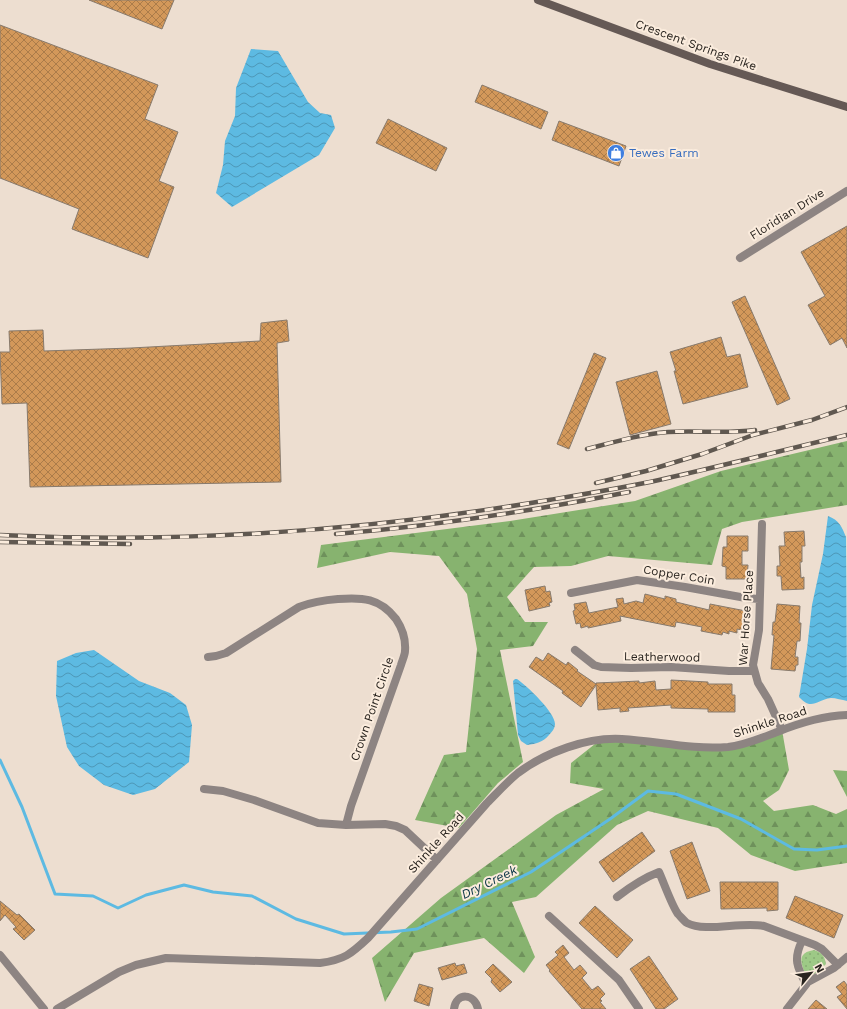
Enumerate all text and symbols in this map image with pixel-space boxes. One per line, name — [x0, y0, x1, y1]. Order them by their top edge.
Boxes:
street label: Crescent Springs Pike — [634, 17, 759, 73]
shop icon: Tewes Farm — [606, 143, 626, 163]
place label: Tewes Farm — [629, 146, 699, 160]
street label: Floridian Drive — [747, 185, 827, 242]
street label: Copper Coin — [642, 562, 716, 588]
street label: War Horse Place — [736, 570, 756, 666]
street label: Leatherwood — [624, 649, 700, 665]
street label: Crown Point Circle — [348, 655, 396, 763]
street label: Shinkle Road — [731, 704, 809, 740]
street label: Shinkle Road — [405, 810, 467, 876]
water label: Dry Creek — [459, 862, 520, 902]
north arrow — [791, 953, 831, 993]
text: N — [812, 962, 827, 975]

